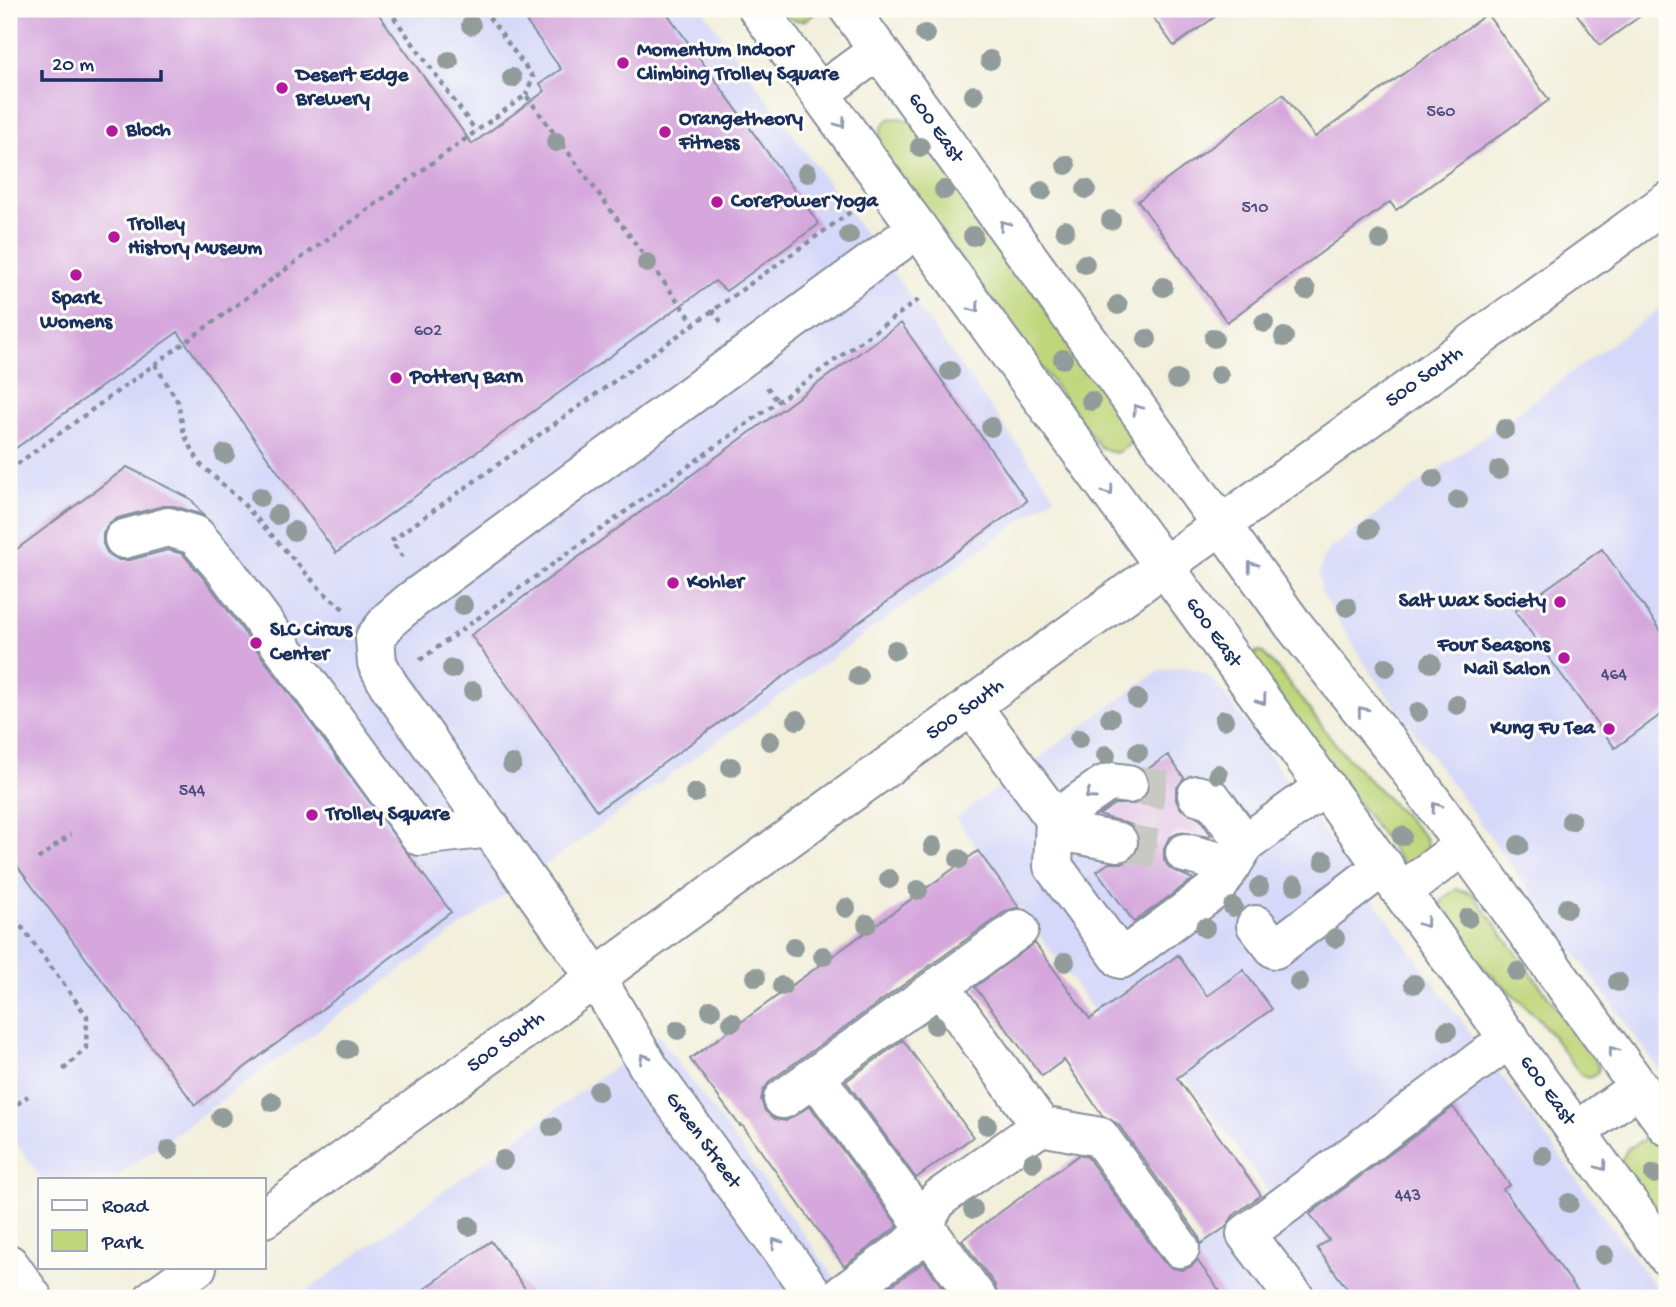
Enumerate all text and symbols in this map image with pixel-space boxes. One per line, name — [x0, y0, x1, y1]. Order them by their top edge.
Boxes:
scale bar — [42, 38, 161, 82]
place label: Momentum Indoor Climbing Trolley Square — [636, 39, 840, 88]
text: 20 m — [52, 54, 94, 79]
marker: Momentum Indoor Climbing Trolley Square — [615, 55, 631, 71]
place label: Desert Edge Brewery — [294, 64, 409, 113]
marker: Desert Edge Brewery — [274, 80, 290, 96]
street label: 600 East — [901, 88, 970, 170]
house number: 560 — [1427, 102, 1455, 123]
place label: Orangetheory Fitness — [678, 108, 804, 157]
one-way arrow — [833, 115, 846, 128]
place label: Bloch — [125, 119, 171, 144]
marker: Bloch — [104, 123, 120, 139]
marker: Orangetheory Fitness — [657, 124, 673, 140]
place label: CorePower Yoga — [730, 190, 879, 215]
marker: CorePower Yoga — [709, 194, 725, 210]
house number: 510 — [1242, 198, 1268, 219]
place label: Trolley History Museum — [126, 213, 262, 262]
one-way arrow — [1000, 220, 1013, 233]
marker: Trolley History Museum — [106, 229, 122, 245]
marker: Spark Womens — [68, 267, 84, 283]
place label: Spark Womens — [39, 287, 113, 336]
one-way arrow — [967, 300, 979, 312]
house number: 602 — [414, 321, 442, 342]
street label: 500 South — [1381, 341, 1469, 414]
place label: Pottery Barn — [409, 366, 524, 391]
marker: Pottery Barn — [388, 370, 404, 386]
one-way arrow — [1133, 404, 1145, 417]
one-way arrow — [1101, 483, 1114, 496]
one-way arrow — [1247, 561, 1260, 574]
place label: Kohler — [686, 571, 746, 596]
marker: Kohler — [665, 575, 681, 591]
place label: Salt Wax Society — [1399, 590, 1547, 615]
street label: 600 East — [1179, 593, 1248, 675]
marker: Salt Wax Society — [1552, 594, 1568, 610]
place label: SLC Circus Center — [269, 619, 353, 668]
place label: Four Seasons Nail Salon — [1437, 634, 1551, 683]
marker: SLC Circus Center — [248, 635, 264, 651]
marker: Four Seasons Nail Salon — [1556, 650, 1572, 666]
house number: 464 — [1601, 665, 1628, 686]
street label: 500 South — [922, 673, 1009, 747]
one-way arrow — [1254, 692, 1266, 704]
one-way arrow — [1358, 706, 1371, 718]
place label: Kung Fu Tea — [1490, 717, 1596, 742]
marker: Kung Fu Tea — [1601, 721, 1617, 737]
house number: 544 — [179, 781, 206, 802]
one-way arrow — [1085, 787, 1098, 799]
one-way arrow — [1432, 802, 1444, 815]
place label: Trolley Square — [324, 803, 451, 828]
marker: Trolley Square — [304, 807, 320, 823]
one-way arrow — [1417, 915, 1429, 928]
street label: 500 South — [462, 1006, 550, 1079]
one-way arrow — [1609, 1046, 1621, 1059]
street label: 600 East — [1513, 1051, 1582, 1133]
one-way arrow — [639, 1052, 652, 1065]
street label: Green Street — [659, 1088, 747, 1196]
one-way arrow — [1594, 1158, 1606, 1171]
legend — [38, 1178, 266, 1268]
house number: 443 — [1395, 1186, 1421, 1207]
text: Road — [102, 1196, 150, 1221]
text: Park — [101, 1232, 145, 1257]
one-way arrow — [771, 1238, 784, 1251]

